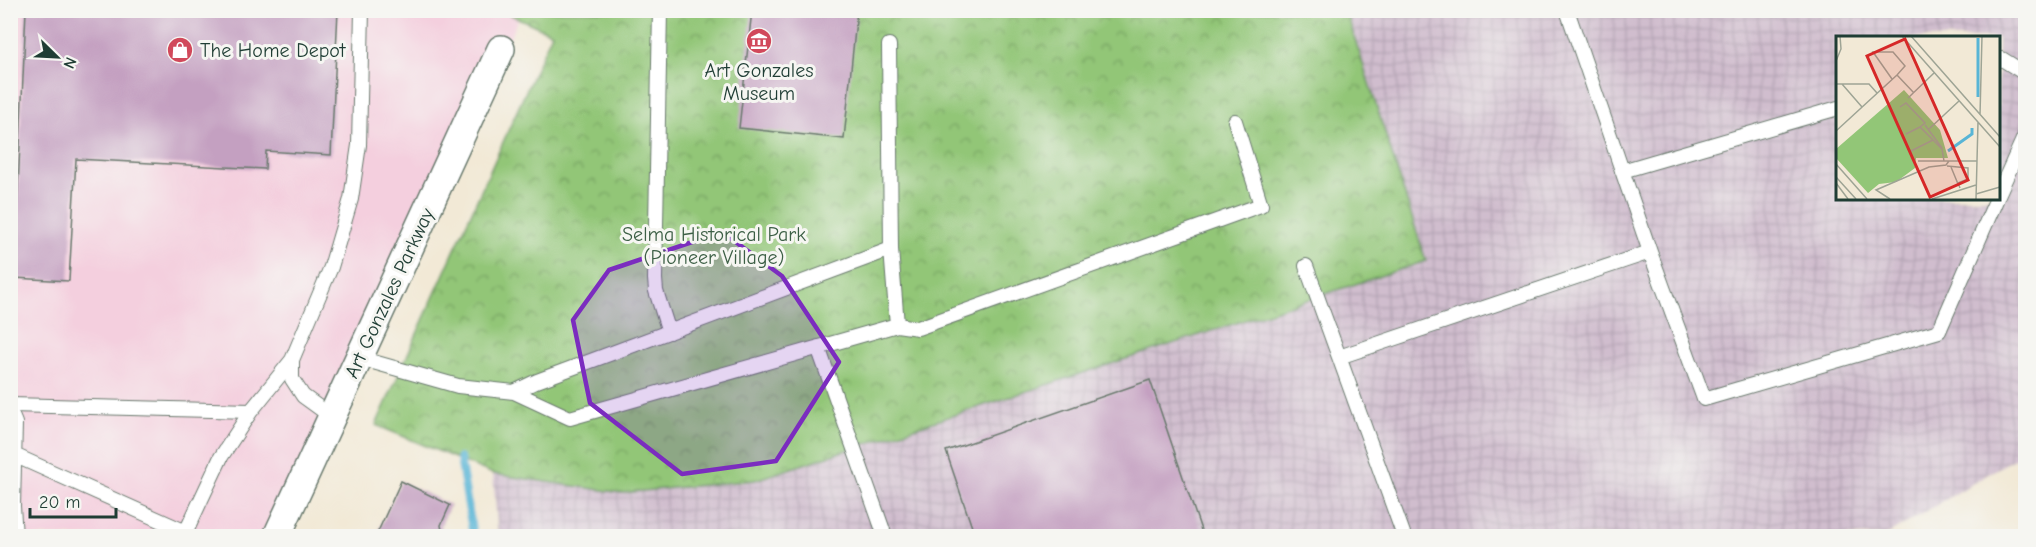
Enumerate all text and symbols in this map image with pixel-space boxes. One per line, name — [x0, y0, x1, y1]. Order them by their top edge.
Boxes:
museum icon: Art Gonzales Museum — [744, 26, 774, 56]
north arrow — [27, 27, 87, 87]
shop icon: The Home Depot — [165, 35, 195, 65]
inset map — [1836, 36, 2000, 200]
place label: The Home Depot — [200, 39, 347, 62]
text: N — [59, 54, 80, 71]
place label: Art Gonzales Museum — [704, 59, 814, 105]
street label: Art Gonzales Parkway — [340, 204, 439, 382]
park label: Selma Historical Park (Pioneer Village) — [622, 223, 806, 269]
scale bar — [30, 481, 116, 519]
text: 20 m — [39, 492, 80, 513]

